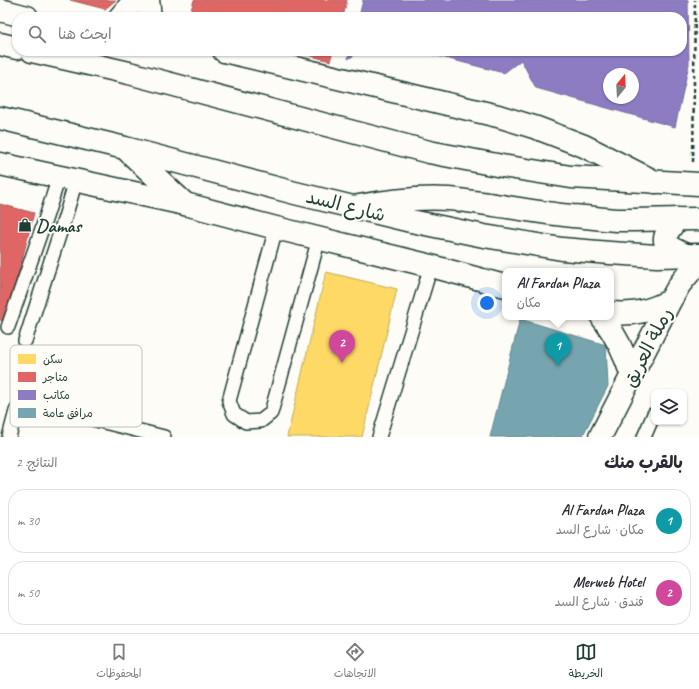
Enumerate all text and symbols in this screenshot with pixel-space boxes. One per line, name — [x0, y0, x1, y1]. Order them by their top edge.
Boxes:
search box — [12, 12, 687, 56]
icon: search — [26, 23, 48, 45]
text: ابحث هنا — [58, 25, 112, 44]
north arrow — [603, 68, 639, 104]
street label: شارع السد — [303, 185, 388, 228]
place label: Damas — [36, 214, 83, 238]
shop icon: Damas — [17, 217, 33, 233]
popup — [502, 268, 614, 320]
text: Al Fardan Plaza — [517, 274, 599, 293]
your location — [477, 293, 497, 313]
text: مكان — [517, 295, 541, 311]
street label: رملة العريق — [618, 304, 678, 391]
pin: 2 — [329, 330, 355, 363]
pin: 1 — [545, 333, 571, 366]
legend — [10, 345, 142, 427]
text: سكن — [43, 352, 63, 366]
text: متاجر — [42, 370, 68, 384]
text: مكاتب — [43, 388, 70, 403]
map controls — [651, 389, 687, 425]
button: layers — [651, 389, 687, 425]
text: مرافق عامة — [43, 406, 93, 420]
text: بالقرب منك — [604, 452, 683, 473]
text: النتائج: 2 — [16, 455, 58, 471]
text: Al Fardan Plaza — [561, 501, 644, 520]
text: 30 m — [17, 513, 39, 529]
text: 1 — [666, 513, 672, 529]
text: مكان · شارع السد — [556, 522, 644, 538]
text: Merweb Hotel — [573, 573, 644, 592]
text: 50 m — [17, 585, 39, 601]
text: 2 — [666, 585, 672, 601]
text: فندق · شارع السد — [555, 594, 644, 610]
tab: المحفوظات — [96, 641, 141, 683]
tab: الاتجاهات — [334, 641, 376, 683]
tab: الخريطة — [569, 641, 603, 683]

